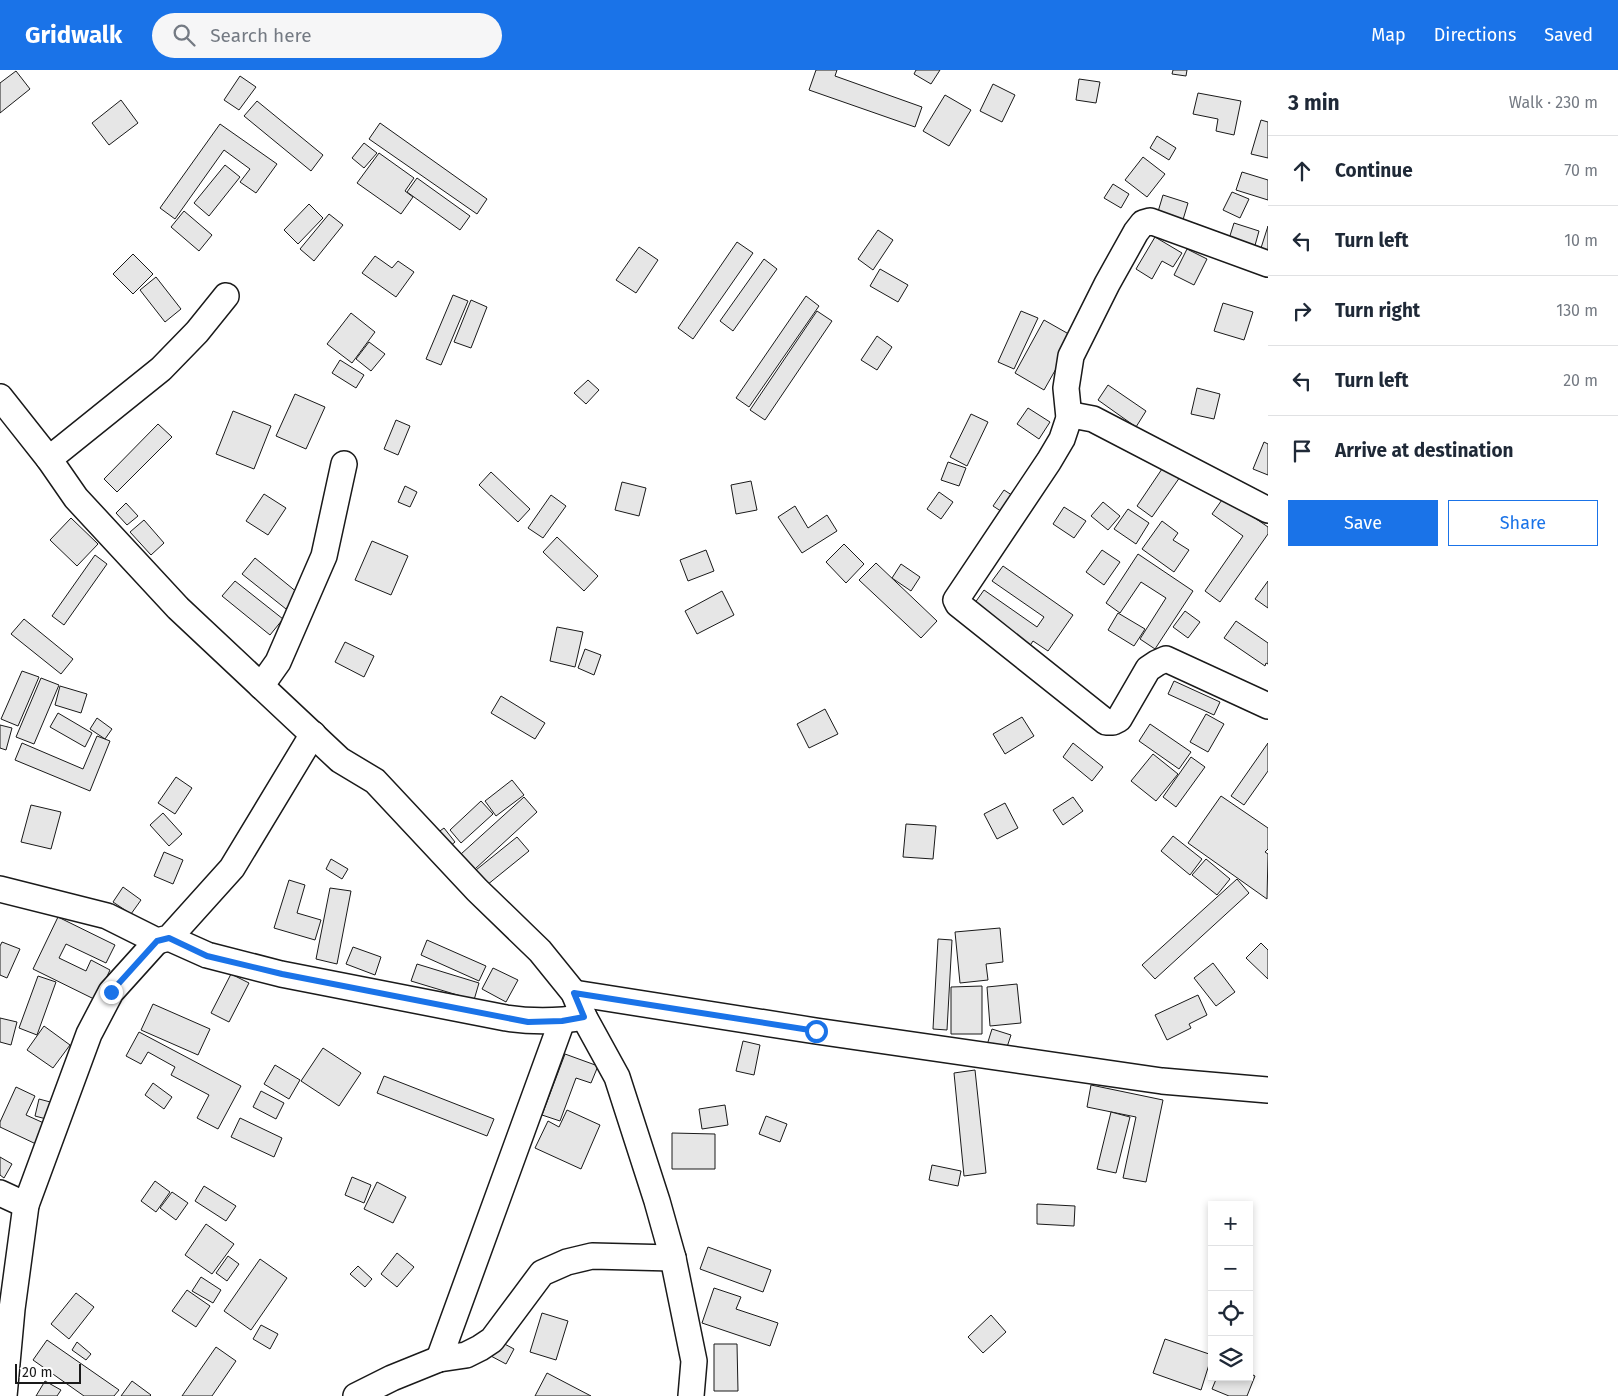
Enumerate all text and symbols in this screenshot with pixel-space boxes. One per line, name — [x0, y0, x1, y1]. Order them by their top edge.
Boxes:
search box — [152, 13, 502, 58]
text: Gridwalk — [25, 21, 122, 49]
icon: search — [170, 21, 198, 49]
text: Search here — [210, 24, 312, 47]
text: Map — [1371, 24, 1406, 46]
text: Directions — [1434, 24, 1516, 46]
text: Saved — [1544, 24, 1593, 46]
text: 3 min — [1288, 90, 1340, 116]
text: Walk · 230 m — [1509, 93, 1598, 112]
icon: ahead — [1288, 157, 1316, 185]
text: Continue — [1335, 159, 1413, 182]
text: 70 m — [1564, 161, 1598, 180]
icon: left — [1288, 227, 1316, 255]
text: Turn left — [1335, 229, 1409, 252]
text: 10 m — [1564, 231, 1598, 250]
icon: right — [1288, 297, 1316, 325]
text: Turn right — [1335, 299, 1420, 322]
text: 130 m — [1556, 301, 1598, 320]
icon: left — [1288, 367, 1316, 395]
text: Turn left — [1335, 369, 1409, 392]
text: 20 m — [1563, 371, 1598, 390]
icon: arrive — [1288, 437, 1316, 465]
text: Arrive at destination — [1335, 439, 1514, 462]
button: Save — [1288, 500, 1438, 546]
button: Share — [1448, 500, 1598, 546]
route end — [100, 981, 123, 1004]
route start — [805, 1020, 828, 1043]
map controls — [1208, 1201, 1253, 1381]
button: + — [1208, 1201, 1253, 1246]
button: − — [1208, 1246, 1253, 1291]
button: locate — [1208, 1291, 1253, 1336]
button: layers — [1208, 1336, 1253, 1381]
scale bar — [15, 1361, 81, 1384]
text: 20 m — [22, 1364, 52, 1381]

